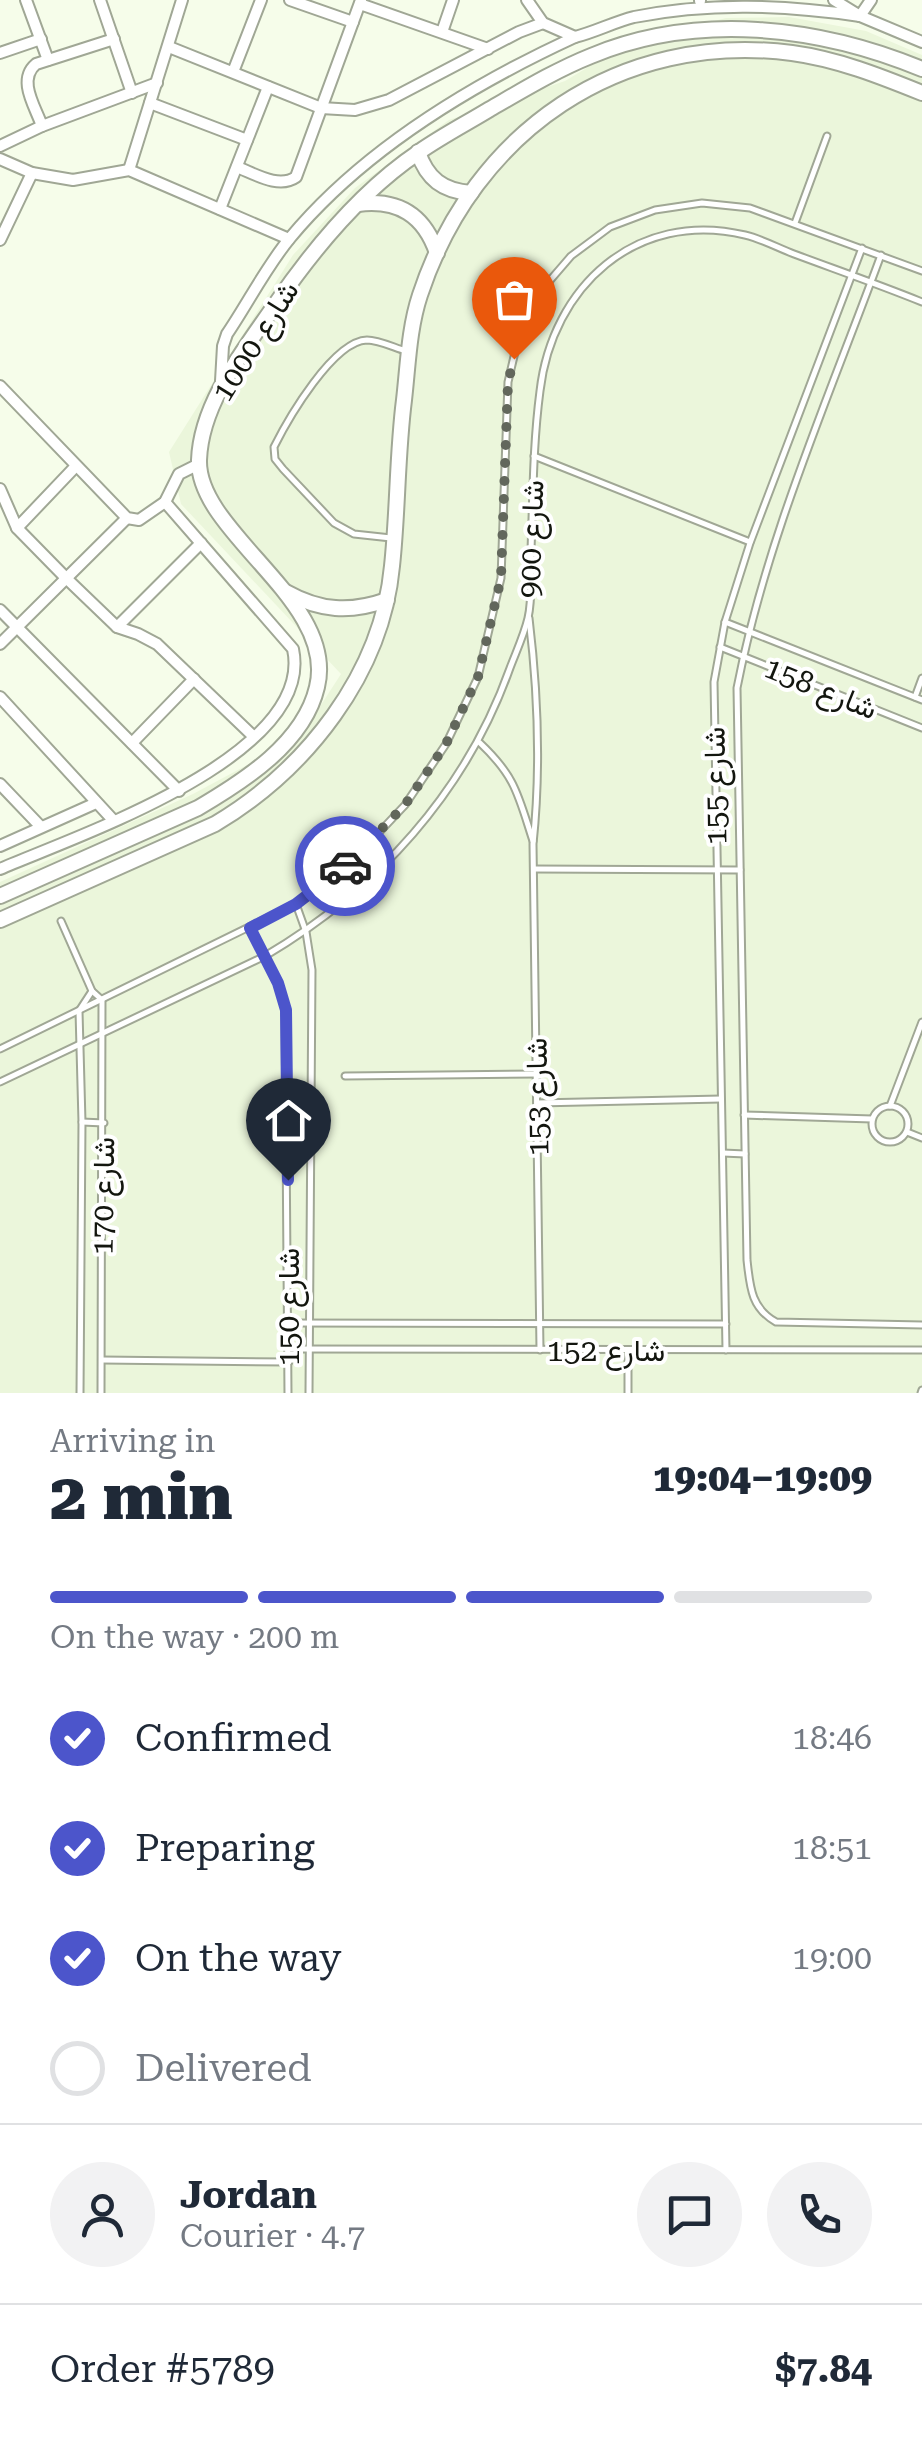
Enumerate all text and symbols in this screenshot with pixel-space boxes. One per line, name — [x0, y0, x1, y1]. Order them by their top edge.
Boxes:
pin — [472, 257, 557, 360]
icon: bag — [487, 272, 542, 327]
street label: شارع 1000 — [204, 274, 308, 409]
street label: شارع 900 — [511, 479, 554, 599]
street label: شارع 158 — [758, 650, 882, 729]
street label: شارع 155 — [696, 726, 737, 845]
courier — [295, 816, 395, 916]
icon: car — [318, 839, 373, 894]
street label: شارع 153 — [518, 1037, 559, 1156]
pin — [246, 1078, 331, 1181]
icon: home — [261, 1093, 316, 1148]
street label: شارع 170 — [84, 1137, 125, 1256]
street label: شارع 150 — [271, 1248, 309, 1366]
street label: شارع 152 — [547, 1333, 665, 1371]
text: Arriving in — [50, 1422, 215, 1460]
text: 19:04–19:09 — [653, 1456, 872, 1500]
text: 2 min — [50, 1459, 233, 1535]
text: On the way · 200 m — [50, 1618, 339, 1656]
icon: check — [50, 1711, 105, 1766]
text: Confirmed — [135, 1716, 332, 1760]
text: 18:46 — [792, 1719, 872, 1757]
icon: check — [50, 1821, 105, 1876]
text: Preparing — [135, 1826, 315, 1870]
text: 18:51 — [792, 1829, 872, 1867]
icon: check — [50, 1931, 105, 1986]
text: On the way — [135, 1936, 341, 1980]
text: 19:00 — [792, 1939, 872, 1977]
text: Delivered — [135, 2046, 312, 2090]
button: person — [50, 2162, 155, 2267]
button: chat — [637, 2162, 742, 2267]
button: phone — [767, 2162, 872, 2267]
text: Jordan — [180, 2173, 317, 2217]
text: Courier · 4.7 — [180, 2217, 365, 2255]
text: Order #5789 — [50, 2347, 275, 2391]
text: $7.84 — [775, 2347, 872, 2391]

